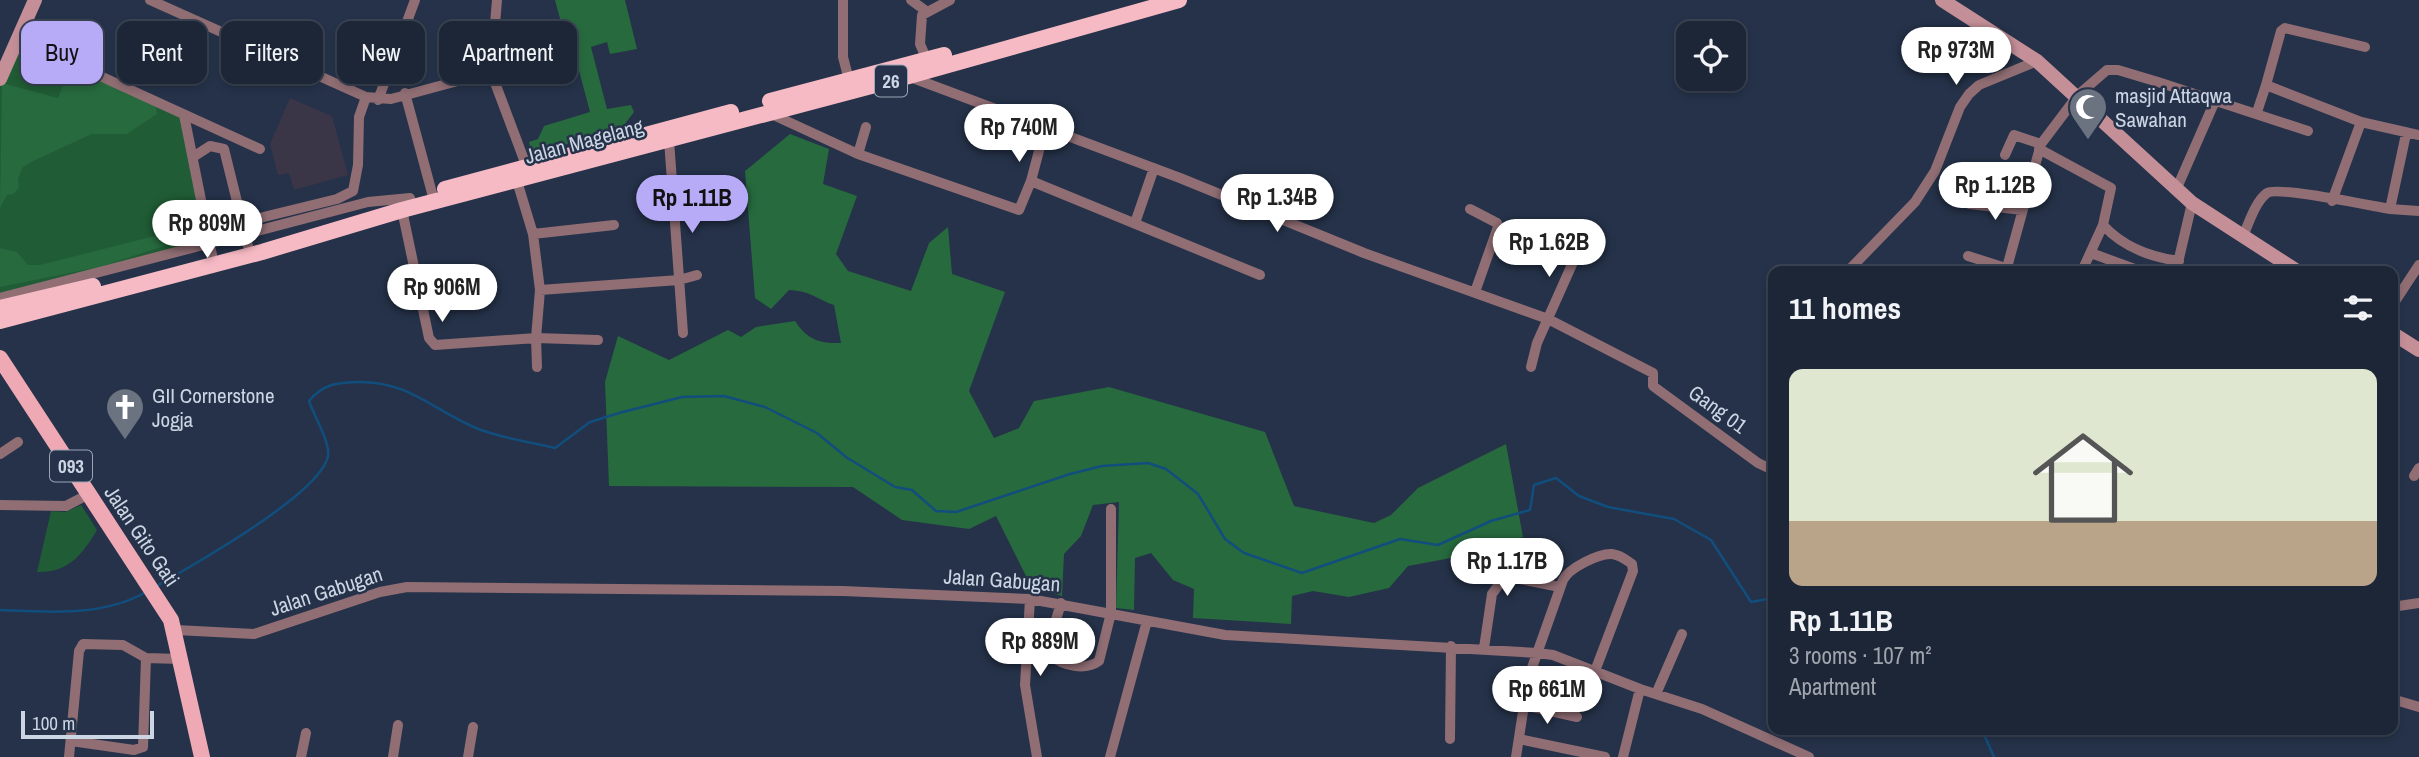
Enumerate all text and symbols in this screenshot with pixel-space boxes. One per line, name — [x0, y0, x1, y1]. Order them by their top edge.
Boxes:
chip: Buy — [21, 21, 103, 84]
chip: Rent — [117, 21, 207, 84]
chip: Filters — [221, 21, 323, 84]
chip: New — [337, 21, 425, 84]
chip: Apartment — [439, 21, 577, 84]
map controls — [1676, 21, 1746, 91]
button: locate — [1676, 21, 1746, 91]
pin: Rp 973M — [1891, 28, 2021, 87]
text: Rp 973M — [1917, 34, 1995, 65]
road number: 26 — [875, 66, 907, 96]
place label: masjid Attaqwa Sawahan — [2115, 81, 2232, 134]
mosque icon: masjid Attaqwa Sawahan — [2067, 86, 2109, 141]
pin: Rp 740M — [954, 104, 1084, 164]
street label: Jalan Magelang — [522, 111, 647, 171]
text: Rp 740M — [980, 111, 1058, 142]
pin: Rp 1.12B — [1923, 162, 2067, 222]
text: Rp 1.12B — [1955, 169, 2035, 200]
pin: Rp 1.34B — [1205, 174, 1349, 234]
pin: Rp 1.11B — [620, 176, 764, 235]
text: Rp 1.34B — [1237, 181, 1317, 212]
text: Rp 1.11B — [652, 182, 732, 213]
pin: Rp 809M — [142, 201, 272, 260]
text: Rp 809M — [168, 207, 246, 238]
pin: Rp 1.62B — [1477, 219, 1621, 279]
text: Rp 1.62B — [1509, 226, 1589, 257]
pin: Rp 906M — [377, 264, 507, 324]
text: Rp 906M — [403, 271, 481, 302]
text: 11 homes — [1789, 288, 1901, 328]
icon: filters — [2339, 289, 2377, 327]
street label: Gang 01 — [1683, 378, 1754, 440]
place label: GII Cornerstone Jogja — [152, 381, 275, 434]
church icon: GII Cornerstone Jogja — [104, 386, 146, 441]
icon: home — [2020, 415, 2146, 541]
road number: 093 — [50, 450, 92, 481]
street label: Jalan Gito Gati — [98, 480, 186, 592]
pin: Rp 1.17B — [1435, 538, 1579, 598]
text: Rp 1.17B — [1467, 545, 1547, 576]
street label: Jalan Gabugan — [266, 559, 386, 623]
street label: Jalan Gabugan — [943, 561, 1061, 599]
text: Rp 1.11B — [1789, 600, 1893, 640]
pin: Rp 889M — [975, 618, 1105, 678]
text: Rp 889M — [1001, 625, 1079, 656]
text: 3 rooms · 107 m² — [1789, 640, 1932, 671]
pin: Rp 661M — [1482, 666, 1612, 726]
text: Apartment — [1789, 671, 1876, 702]
text: Rp 661M — [1508, 673, 1586, 704]
scale bar — [21, 708, 154, 740]
text: 100 m — [32, 710, 75, 736]

